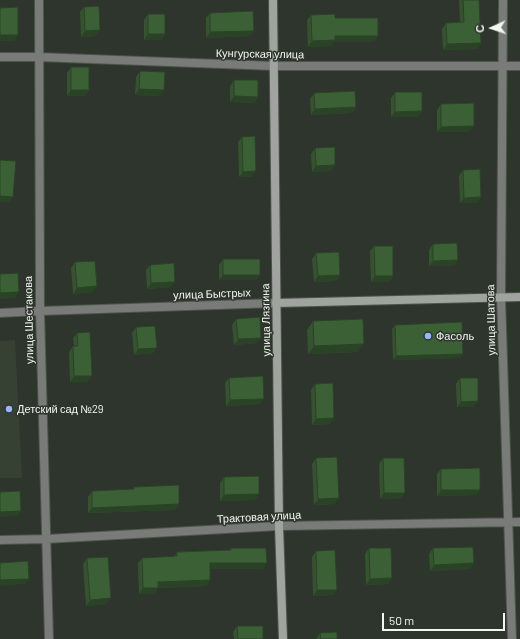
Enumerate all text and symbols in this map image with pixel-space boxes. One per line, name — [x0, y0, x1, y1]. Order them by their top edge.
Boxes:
north arrow — [472, 8, 512, 48]
text: С — [473, 24, 486, 33]
street label: Кунгурская улица — [216, 47, 304, 61]
street label: улица Шестакова — [22, 276, 36, 364]
street label: улица Лязгина — [259, 283, 273, 357]
street label: улица Шатова — [484, 284, 498, 356]
street label: улица Быстрых — [173, 286, 251, 302]
place label: Фасоль — [436, 329, 474, 343]
marker: Фасоль — [423, 331, 433, 341]
place label: Детский сад №29 — [17, 402, 104, 416]
marker: Детский сад №29 — [4, 404, 14, 414]
street label: Трактовая улица — [216, 508, 302, 526]
scale bar — [384, 605, 507, 631]
text: 50 m — [389, 613, 414, 627]

